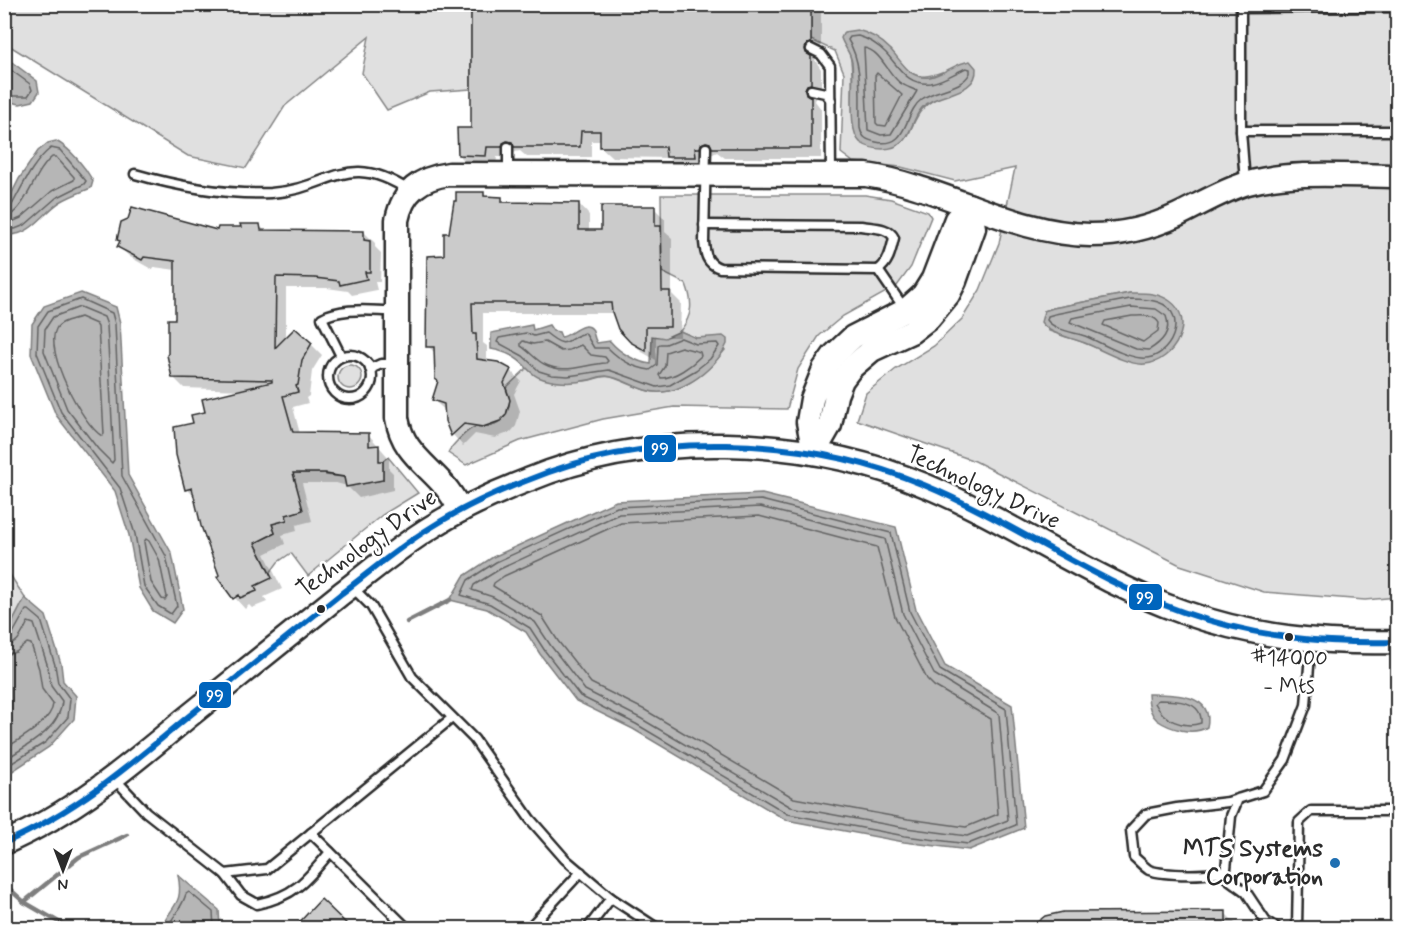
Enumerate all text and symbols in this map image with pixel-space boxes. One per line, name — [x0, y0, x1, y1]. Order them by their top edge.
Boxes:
line badge: 99 — [643, 434, 677, 463]
text: 99 — [651, 439, 669, 460]
street label: Technology Drive — [900, 439, 1065, 539]
street label: Technology Drive — [291, 483, 445, 607]
line badge: 99 — [1128, 583, 1163, 611]
text: 99 — [1136, 588, 1154, 609]
unlabelled marker — [315, 603, 327, 615]
marker: #14000 - Mts — [1283, 631, 1295, 643]
place label: #14000 - Mts — [1250, 645, 1328, 701]
line badge: 99 — [198, 681, 232, 709]
text: 99 — [206, 686, 224, 707]
place label: MTS Systems Corporation — [1183, 834, 1323, 893]
north arrow — [33, 840, 93, 900]
marker: MTS Systems Corporation — [1328, 856, 1342, 870]
text: N — [58, 873, 68, 894]

